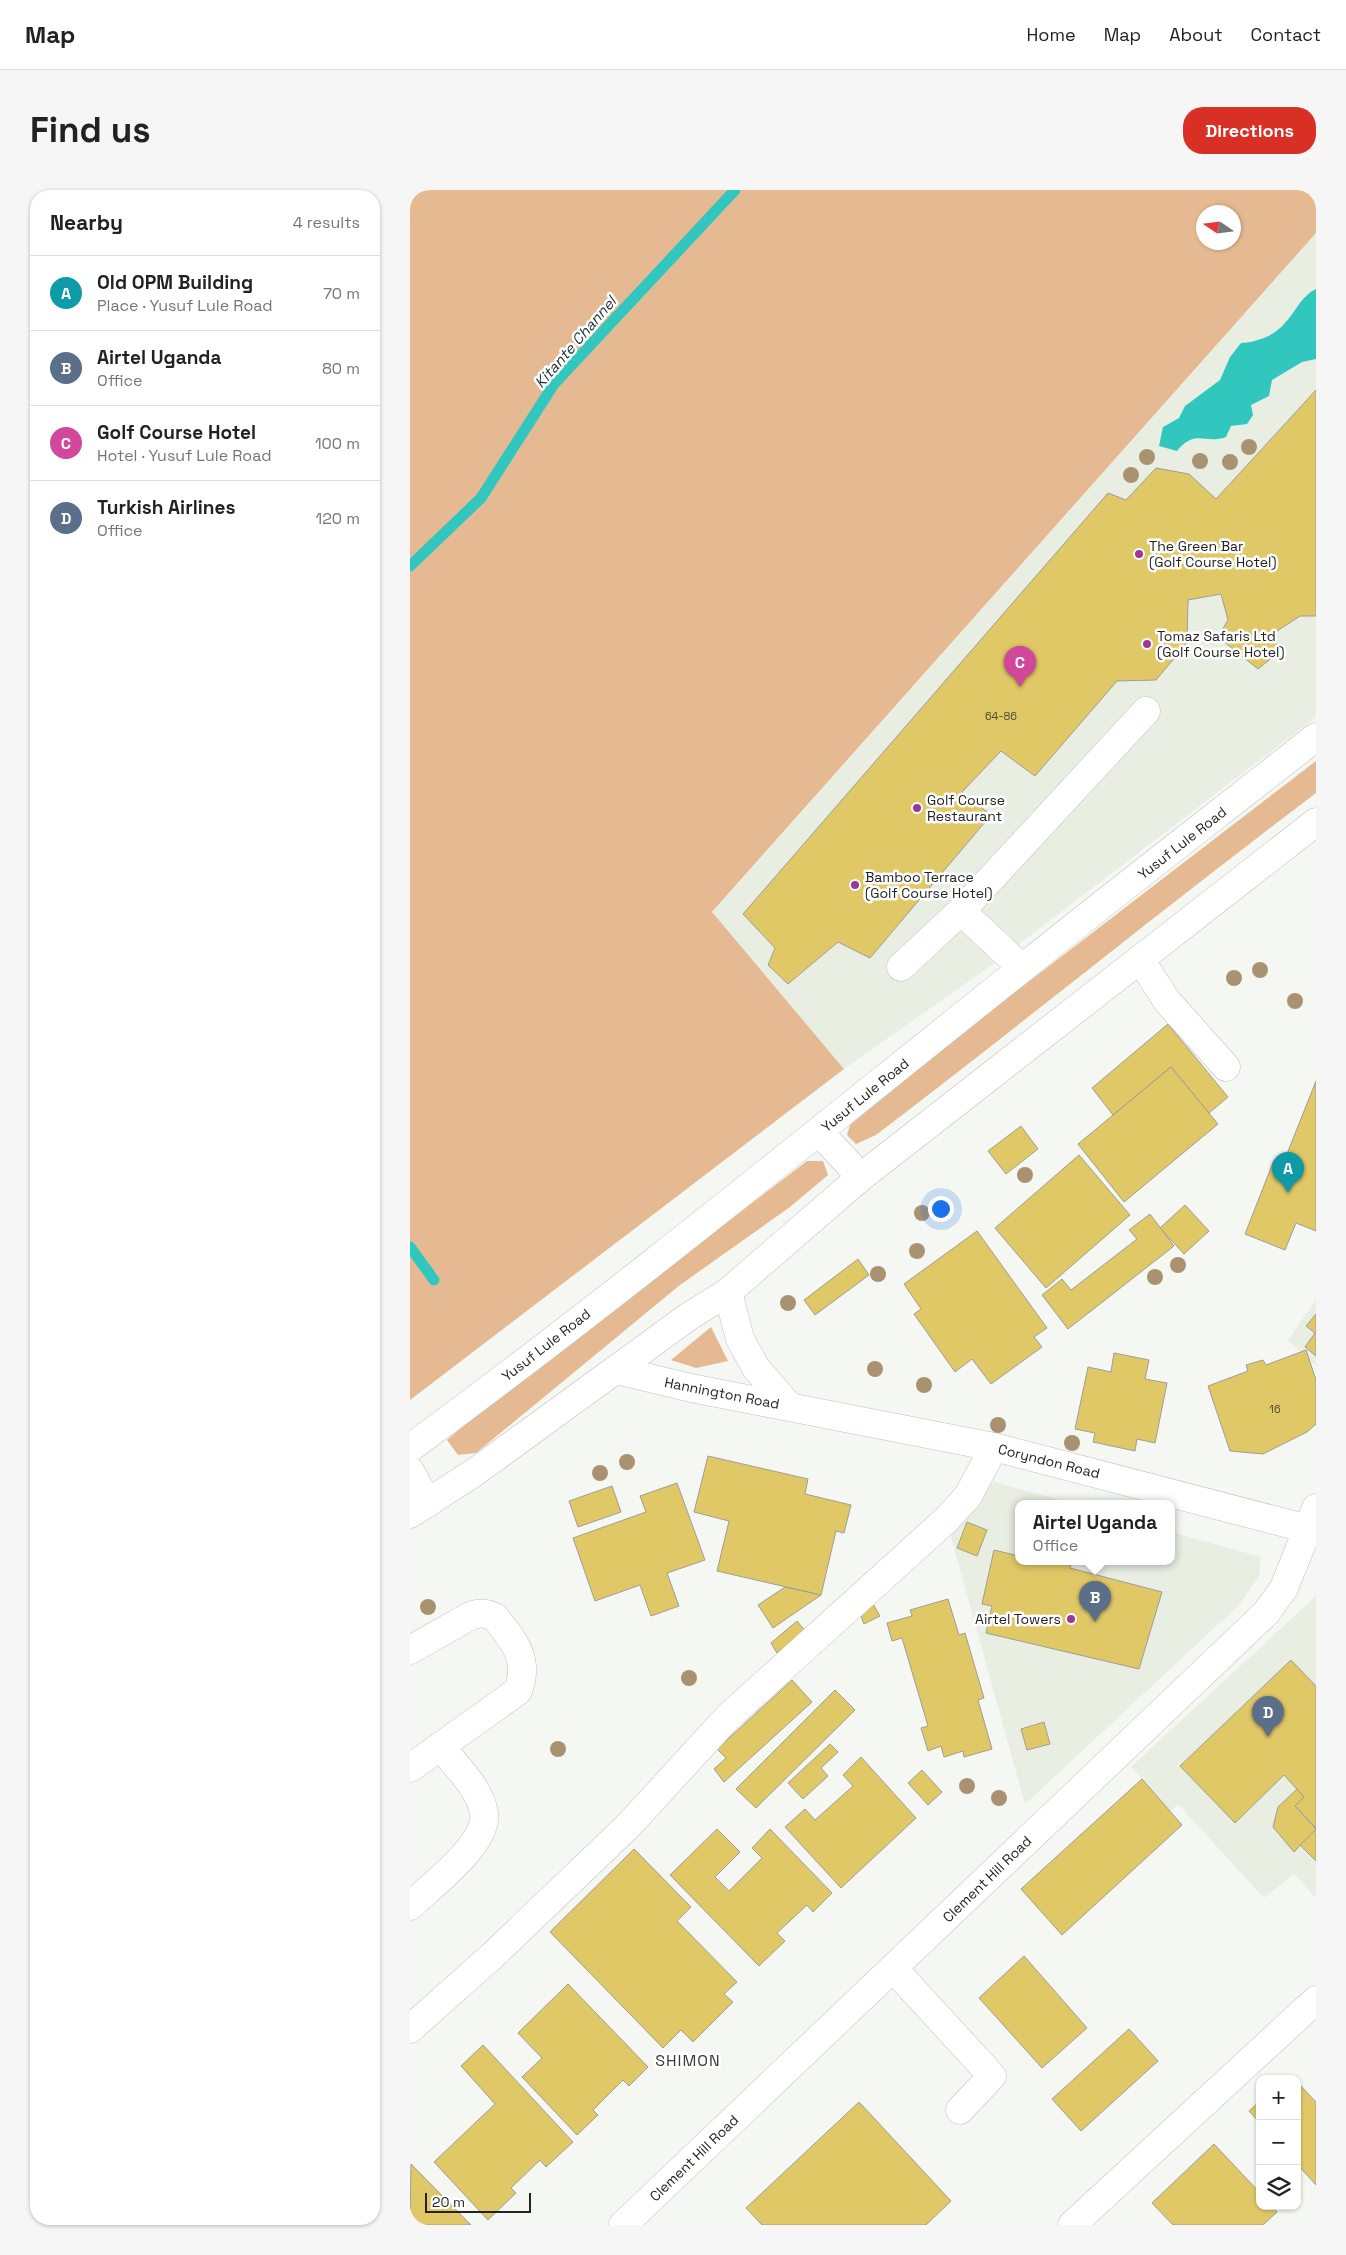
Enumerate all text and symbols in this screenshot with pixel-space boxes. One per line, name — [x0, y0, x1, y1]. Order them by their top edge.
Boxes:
text: Map — [25, 19, 75, 50]
text: Home — [1027, 23, 1076, 46]
text: Map — [1104, 23, 1141, 46]
text: About — [1169, 23, 1223, 46]
text: Contact — [1251, 23, 1321, 46]
button: Directions — [1183, 107, 1316, 154]
text: Find us — [30, 108, 151, 152]
north arrow — [1196, 205, 1241, 250]
text: Nearby — [50, 209, 123, 236]
text: 4 results — [293, 212, 360, 233]
text: Old OPM Building — [97, 270, 253, 295]
text: A — [61, 283, 71, 304]
text: 70 m — [323, 283, 360, 304]
water label: Kitante Channel — [530, 291, 621, 392]
text: Place · Yusuf Lule Road — [97, 295, 273, 316]
text: Airtel Uganda — [97, 345, 221, 370]
text: B — [61, 358, 71, 379]
text: 80 m — [322, 358, 360, 379]
text: Office — [97, 370, 143, 391]
text: Golf Course Hotel — [97, 420, 256, 445]
text: C — [61, 433, 71, 454]
text: 100 m — [315, 433, 360, 454]
text: Hotel · Yusuf Lule Road — [97, 445, 272, 466]
text: Turkish Airlines — [97, 495, 235, 520]
text: D — [61, 508, 71, 529]
text: 120 m — [316, 508, 360, 529]
text: Office — [97, 520, 143, 541]
place label: The Green Bar (Golf Course Hotel) — [1149, 537, 1277, 571]
marker: The Green Bar (Golf Course Hotel) — [1133, 548, 1145, 560]
place label: Tomaz Safaris Ltd (Golf Course Hotel) — [1157, 627, 1285, 661]
marker: Tomaz Safaris Ltd (Golf Course Hotel) — [1141, 638, 1153, 650]
pin: C — [1004, 646, 1036, 687]
house number: 64-86 — [985, 709, 1017, 723]
place label: Golf Course Restaurant — [927, 791, 1005, 825]
marker: Golf Course Restaurant — [911, 802, 923, 814]
street label: Yusuf Lule Road — [1134, 803, 1230, 883]
place label: Bamboo Terrace (Golf Course Hotel) — [865, 868, 993, 902]
marker: Bamboo Terrace (Golf Course Hotel) — [849, 879, 861, 891]
street label: Yusuf Lule Road — [818, 1054, 912, 1136]
pin: A — [1272, 1152, 1304, 1193]
your location — [928, 1196, 954, 1222]
street label: Yusuf Lule Road — [498, 1305, 594, 1385]
street label: Hannington Road — [663, 1373, 781, 1413]
house number: 16 — [1269, 1402, 1281, 1416]
street label: Coryndon Road — [996, 1440, 1102, 1482]
popup — [1015, 1500, 1175, 1565]
text: Airtel Uganda — [1033, 1510, 1157, 1535]
text: Office — [1033, 1535, 1078, 1556]
pin: B — [1079, 1581, 1111, 1622]
place label: Airtel Towers — [975, 1610, 1061, 1628]
marker: Airtel Towers — [1065, 1613, 1077, 1625]
pin: D — [1252, 1696, 1284, 1737]
street label: Clement Hill Road — [939, 1832, 1035, 1926]
district label: SHIMON — [655, 2050, 721, 2071]
map controls — [1256, 2075, 1301, 2210]
button: + — [1256, 2075, 1301, 2120]
street label: Clement Hill Road — [646, 2111, 742, 2205]
button: − — [1256, 2120, 1301, 2165]
button: layers — [1256, 2165, 1301, 2210]
scale bar — [425, 2190, 531, 2213]
text: 20 m — [432, 2193, 465, 2211]

